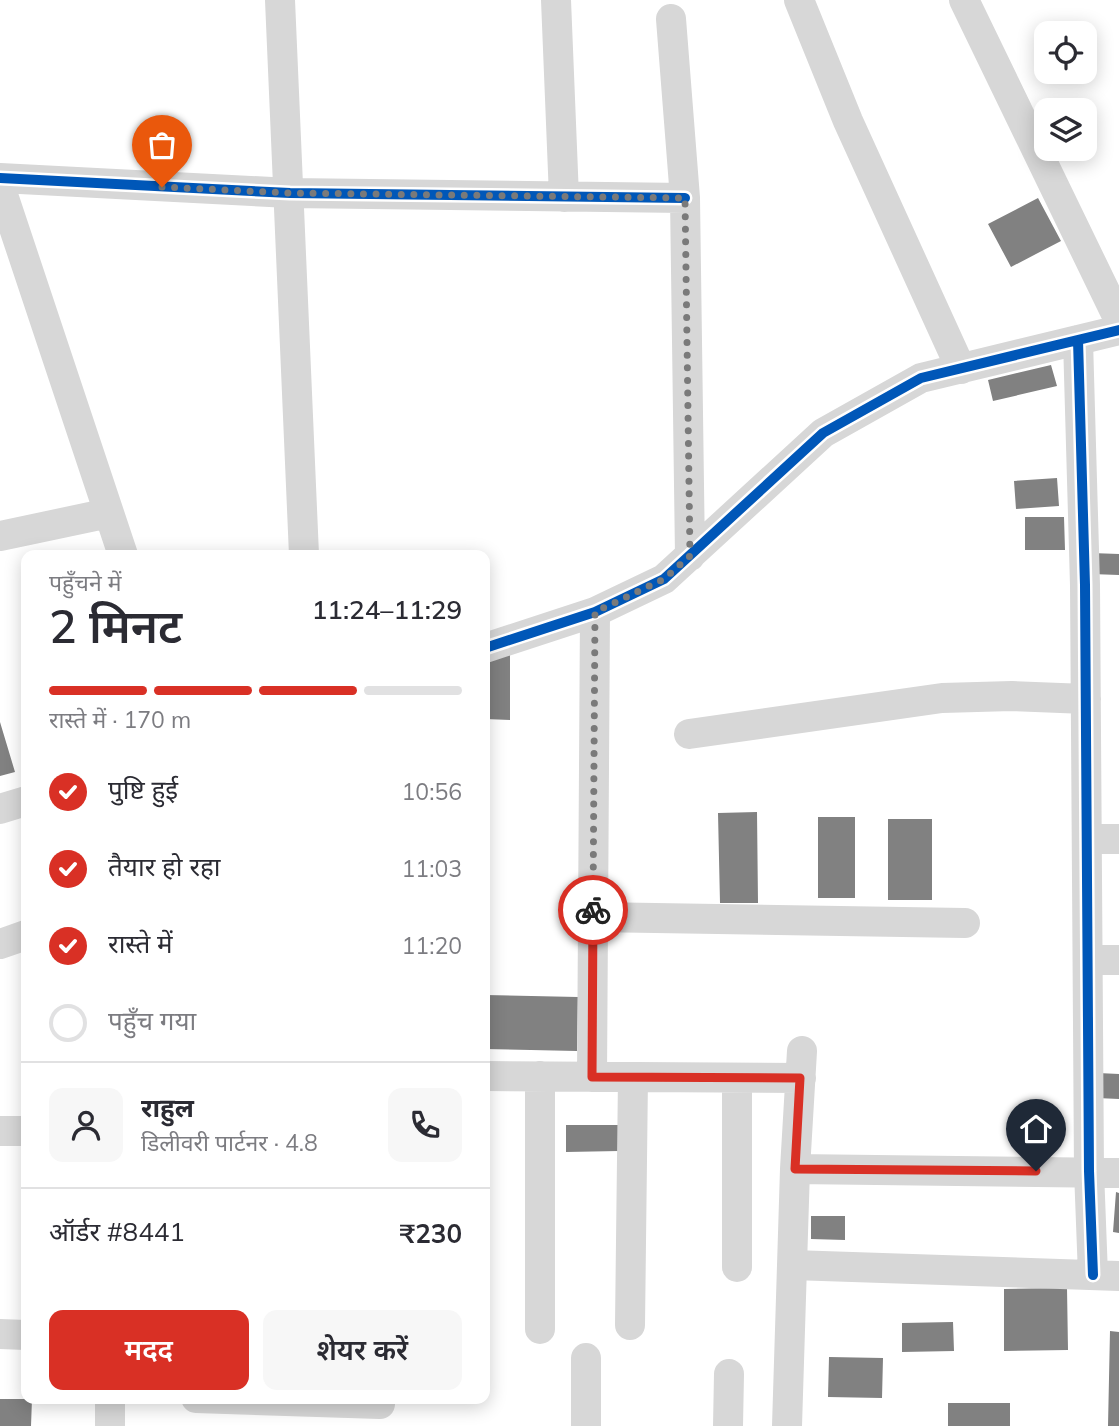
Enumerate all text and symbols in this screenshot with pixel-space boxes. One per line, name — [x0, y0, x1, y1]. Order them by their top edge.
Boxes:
map controls — [1034, 21, 1097, 161]
button: locate — [1034, 21, 1097, 84]
button: layers — [1034, 98, 1097, 161]
pin — [132, 115, 192, 187]
icon: bag — [143, 126, 181, 164]
text: पहुँचने में — [49, 568, 121, 597]
text: 11:24–11:29 — [312, 593, 462, 626]
text: 2 मिनट — [49, 597, 182, 655]
text: रास्ते में · 170 m — [49, 705, 191, 734]
icon: check — [49, 773, 87, 811]
text: पुष्टि हुई — [108, 773, 178, 806]
text: 10:56 — [402, 777, 462, 806]
icon: check — [49, 850, 87, 888]
text: तैयार हो रहा — [108, 850, 221, 883]
text: 11:03 — [402, 854, 462, 883]
courier — [558, 875, 628, 945]
icon: bike — [574, 891, 612, 929]
icon: check — [49, 927, 87, 965]
text: रास्ते में — [108, 927, 173, 960]
text: 11:20 — [402, 931, 462, 960]
text: पहुँच गया — [108, 1004, 196, 1037]
button: person — [49, 1088, 123, 1162]
button: phone — [388, 1088, 462, 1162]
text: राहुल — [141, 1091, 194, 1124]
pin — [1006, 1099, 1066, 1171]
icon: home — [1017, 1110, 1055, 1148]
text: डिलीवरी पार्टनर · 4.8 — [141, 1128, 318, 1157]
text: ऑर्डर #8441 — [49, 1215, 185, 1248]
text: ₹230 — [400, 1217, 462, 1250]
button: मदद — [49, 1310, 249, 1390]
button: शेयर करें — [263, 1310, 462, 1390]

